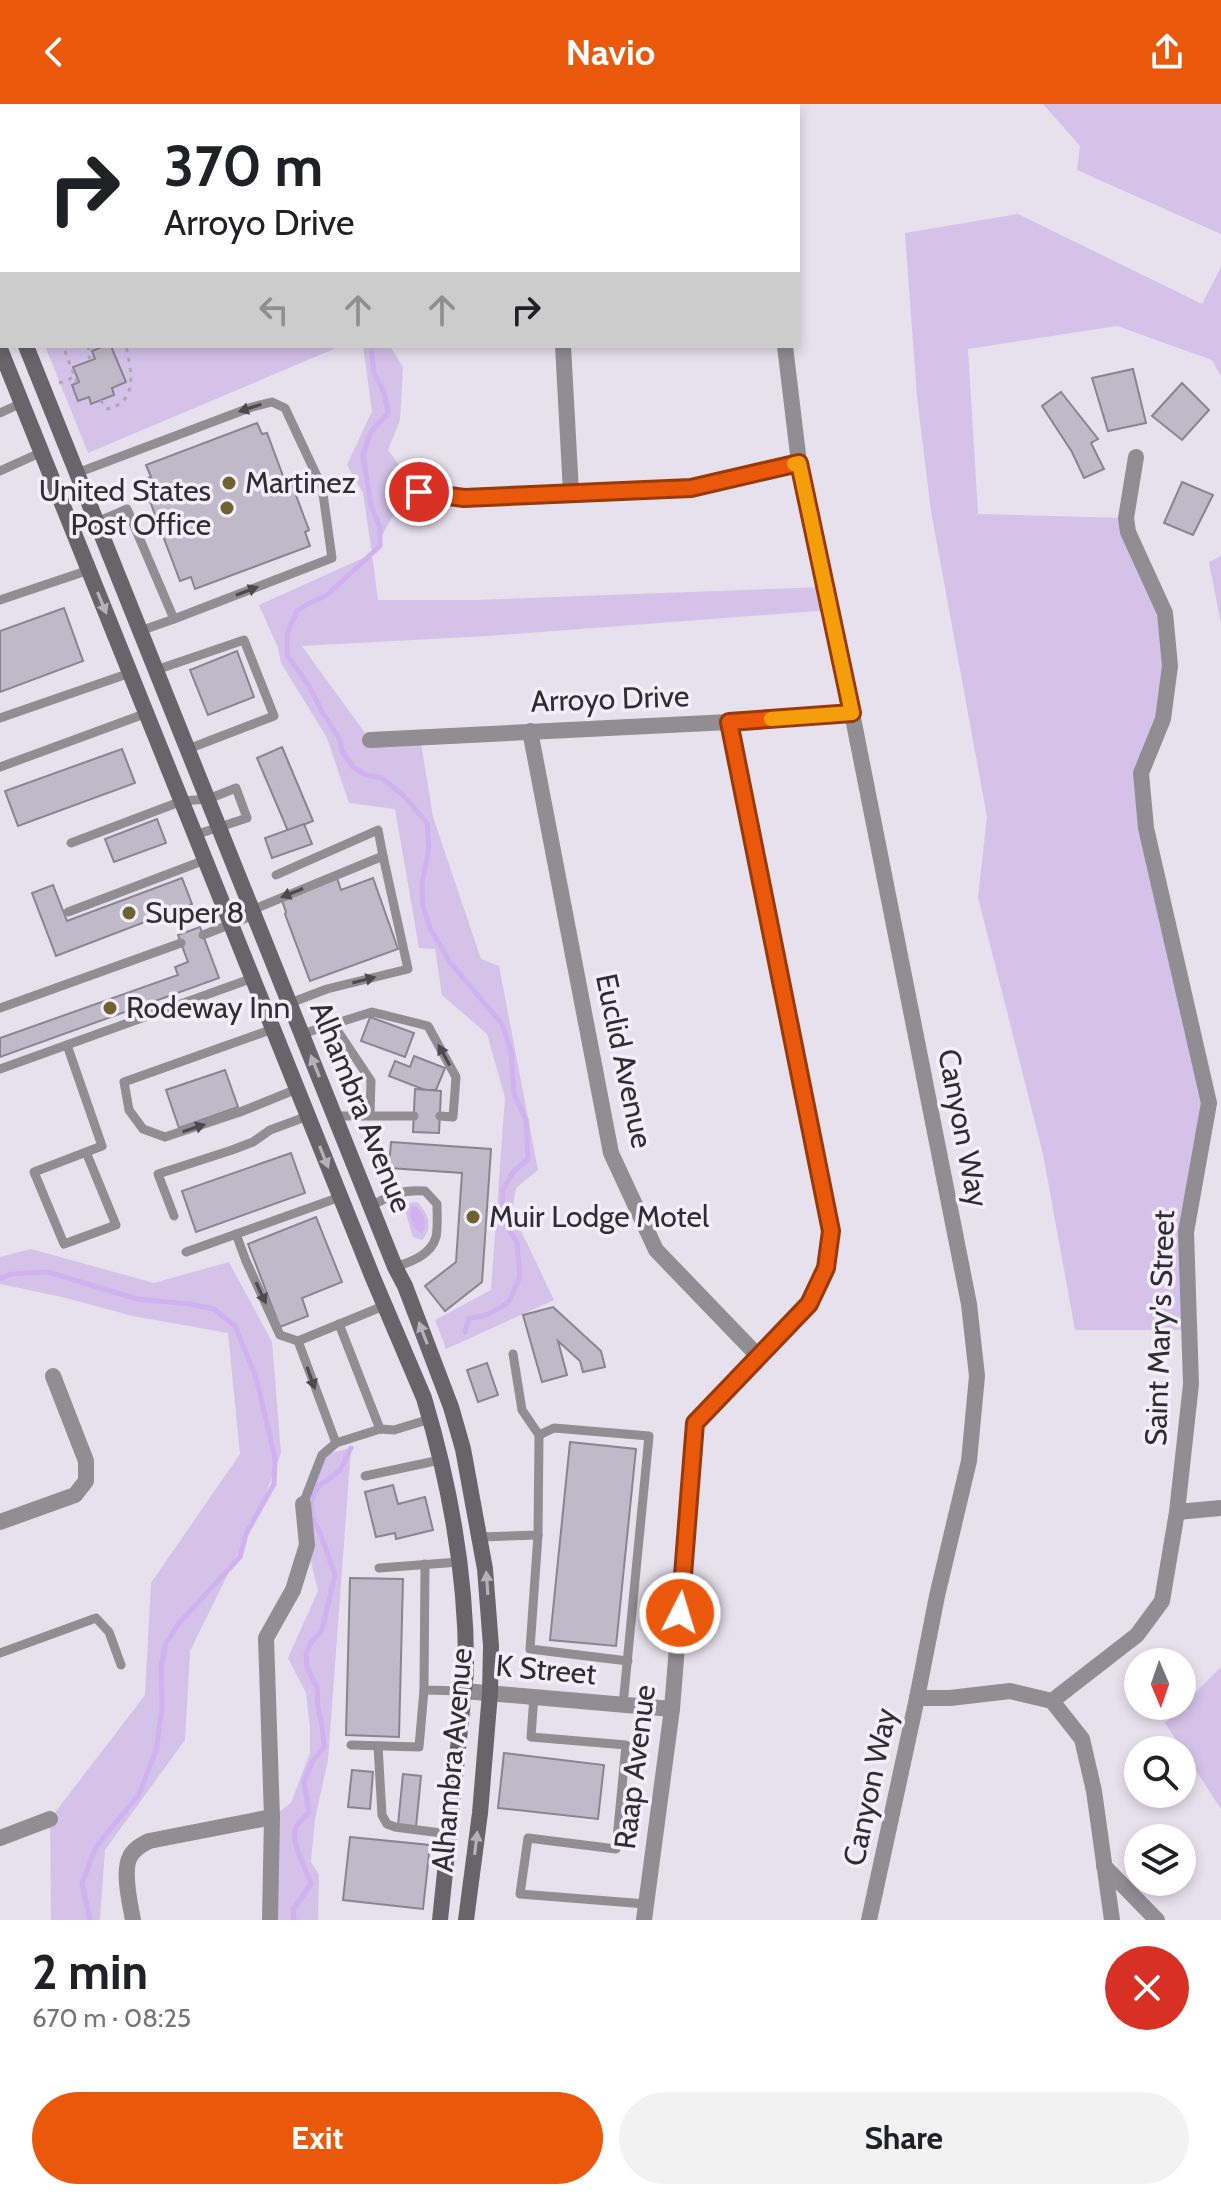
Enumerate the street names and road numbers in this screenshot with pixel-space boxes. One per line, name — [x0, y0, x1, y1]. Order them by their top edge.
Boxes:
street label: Arroyo Drive — [530, 677, 690, 720]
street label: Euclid Avenue — [588, 970, 661, 1152]
street label: Alhambra Avenue — [302, 996, 421, 1218]
street label: Canyon Way — [930, 1046, 997, 1210]
street label: Saint Mary's Street — [1137, 1209, 1182, 1447]
street label: Alhambra Avenue — [423, 1647, 480, 1873]
street label: K Street — [494, 1647, 598, 1692]
street label: Raap Avenue — [606, 1683, 663, 1851]
street label: Canyon Way — [835, 1705, 904, 1869]

